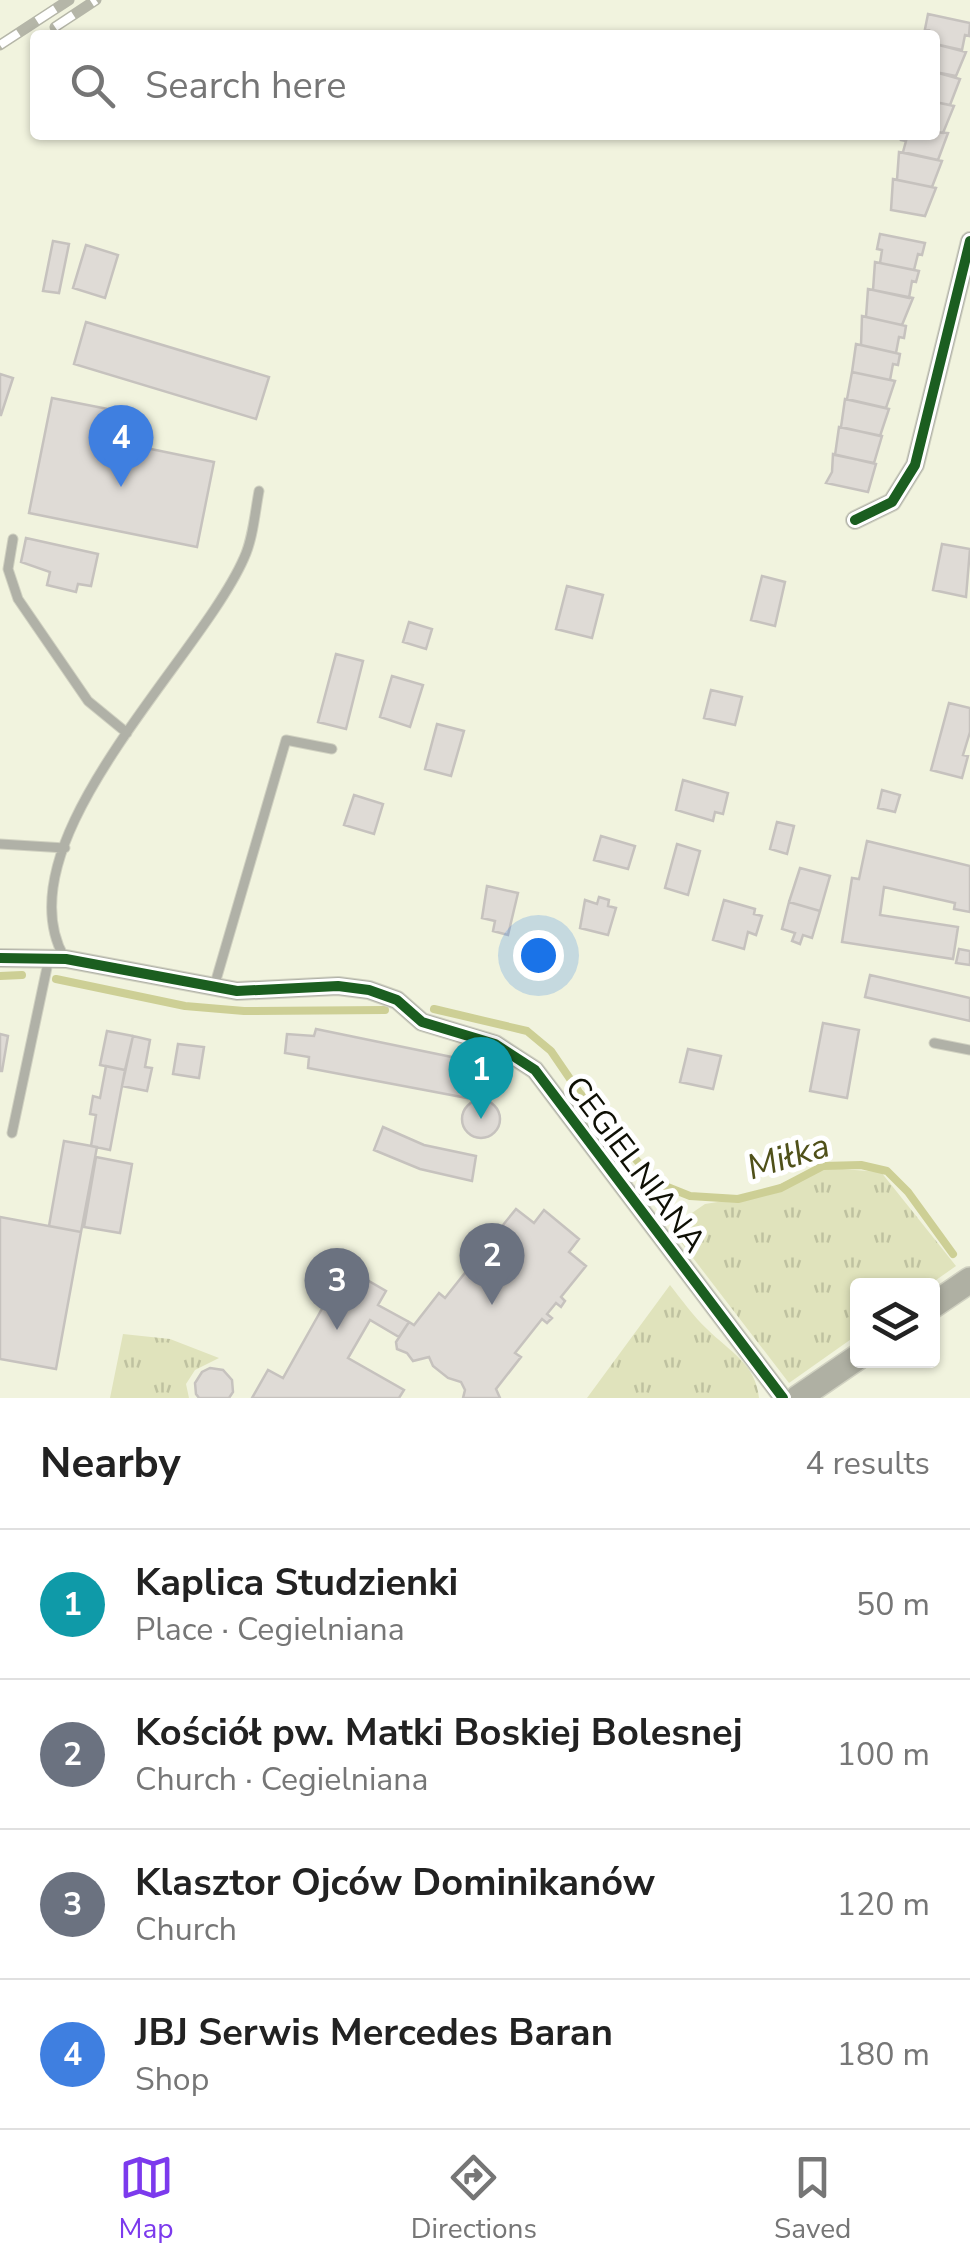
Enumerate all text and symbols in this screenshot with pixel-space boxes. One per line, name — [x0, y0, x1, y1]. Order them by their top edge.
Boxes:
search box — [30, 30, 940, 140]
icon: search — [65, 58, 120, 113]
text: Search here — [145, 60, 346, 111]
pin: 4 — [88, 404, 154, 487]
your location — [513, 930, 564, 981]
pin: 1 — [448, 1036, 514, 1119]
street label: CEGIELNIANA — [555, 1068, 716, 1261]
water label: Miłka — [741, 1122, 835, 1191]
pin: 2 — [460, 1222, 524, 1305]
pin: 3 — [304, 1248, 370, 1330]
map controls — [850, 1278, 940, 1368]
button: layers — [850, 1278, 940, 1368]
text: Nearby — [40, 1435, 181, 1492]
text: 4 results — [805, 1442, 930, 1485]
text: Kaplica Studzienki — [135, 1557, 458, 1608]
text: 1 — [63, 1583, 82, 1626]
text: 50 m — [856, 1583, 930, 1626]
text: Place · Cegielniana — [135, 1608, 405, 1651]
text: Kościół pw. Matki Boskiej Bolesnej — [135, 1707, 743, 1758]
text: 2 — [63, 1733, 82, 1776]
text: 100 m — [837, 1733, 930, 1776]
text: Church · Cegielniana — [135, 1758, 428, 1801]
text: Klasztor Ojców Dominikanów — [135, 1857, 655, 1908]
text: 3 — [63, 1883, 82, 1926]
text: 120 m — [837, 1883, 930, 1926]
text: Church — [135, 1908, 237, 1951]
text: JBJ Serwis Mercedes Baran — [135, 2007, 613, 2058]
text: 4 — [63, 2033, 82, 2076]
text: 180 m — [837, 2033, 930, 2076]
text: Shop — [135, 2058, 209, 2101]
tab: Map — [119, 2150, 174, 2248]
tab: Directions — [411, 2150, 537, 2248]
tab: Saved — [774, 2150, 851, 2248]

